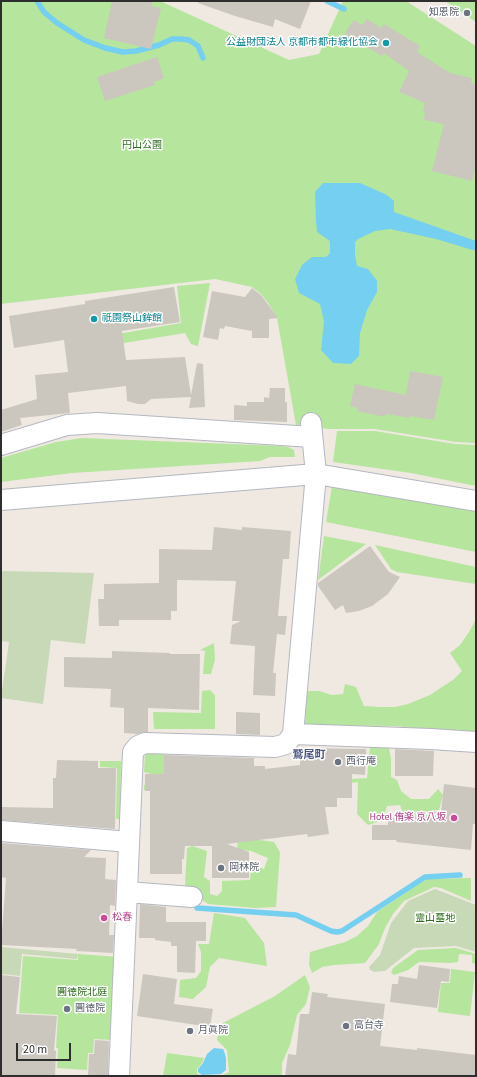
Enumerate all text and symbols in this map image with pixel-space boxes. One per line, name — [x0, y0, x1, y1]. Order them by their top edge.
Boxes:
place label: 知恩院 — [429, 7, 459, 19]
marker: 知恩院 — [462, 8, 472, 18]
place label: 公益財団法人 京都市都市緑化協会 — [226, 37, 378, 49]
marker: 公益財団法人 京都市都市緑化協会 — [381, 38, 391, 48]
park label: 円山公園 — [122, 140, 162, 152]
place label: 祇園祭山鉾館 — [102, 313, 162, 325]
marker: 祇園祭山鉾館 — [89, 314, 99, 324]
district label: 鷲尾町 — [293, 749, 325, 763]
place label: 西行庵 — [346, 756, 376, 768]
marker: 西行庵 — [333, 757, 343, 767]
place label: Hotel 侑楽 京八坂 — [369, 812, 446, 824]
marker: Hotel 侑楽 京八坂 — [449, 813, 459, 823]
place label: 岡林院 — [229, 862, 259, 874]
marker: 岡林院 — [216, 863, 226, 873]
place label: 松春 — [112, 912, 132, 924]
marker: 松春 — [99, 913, 109, 923]
park label: 霊山墓地 — [415, 913, 455, 925]
park label: 圓徳院北庭 — [57, 987, 107, 999]
place label: 圓徳院 — [75, 1003, 105, 1015]
marker: 圓徳院 — [62, 1004, 72, 1014]
place label: 高台寺 — [354, 1020, 384, 1032]
marker: 高台寺 — [341, 1021, 351, 1031]
place label: 月眞院 — [198, 1025, 228, 1037]
marker: 月眞院 — [185, 1026, 195, 1036]
scale bar — [18, 1035, 73, 1061]
text: 20 m — [23, 1041, 47, 1058]

